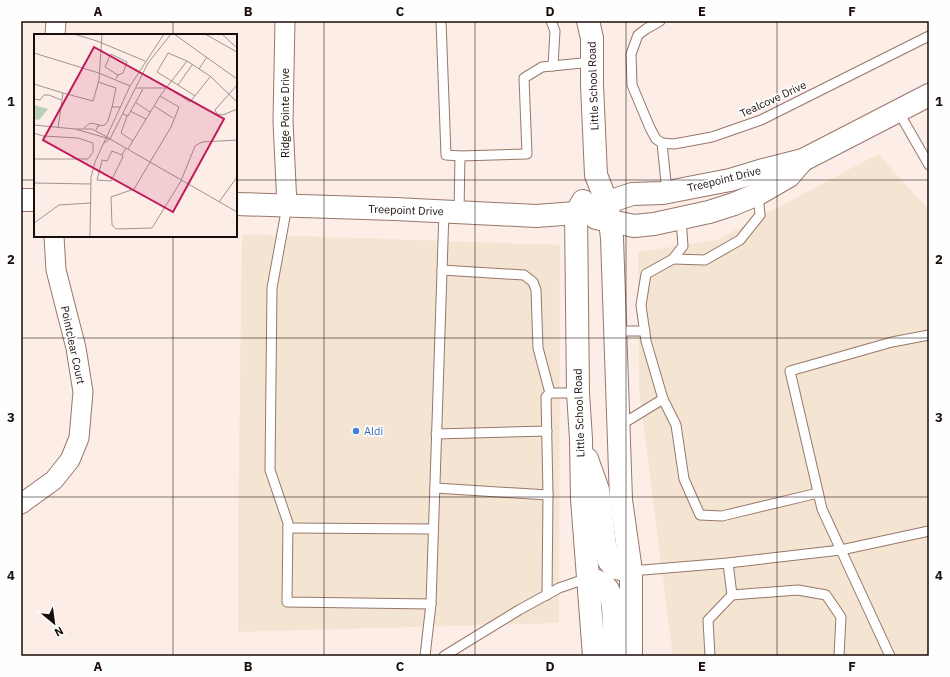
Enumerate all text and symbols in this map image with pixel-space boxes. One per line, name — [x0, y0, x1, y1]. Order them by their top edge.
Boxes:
text: A — [94, 3, 103, 20]
text: B — [244, 3, 253, 20]
text: C — [396, 3, 405, 20]
text: D — [545, 3, 555, 20]
text: E — [698, 3, 706, 20]
text: F — [848, 3, 856, 20]
inset map — [34, 34, 237, 237]
street label: Little School Road — [584, 41, 602, 131]
street label: Ridge Pointe Drive — [278, 68, 292, 158]
street label: Tealcove Drive — [738, 78, 808, 120]
text: 1 — [7, 93, 15, 110]
text: 1 — [935, 93, 943, 110]
street label: Treepoint Drive — [686, 163, 762, 195]
street label: Treepoint Drive — [368, 202, 444, 218]
text: 2 — [7, 251, 15, 268]
text: 2 — [935, 251, 943, 268]
street label: Pointclear Court — [58, 305, 88, 386]
street label: Little School Road — [570, 368, 588, 458]
text: 3 — [7, 409, 15, 426]
text: 3 — [935, 409, 943, 426]
place label: Aldi — [364, 424, 383, 438]
marker: Aldi — [351, 426, 361, 436]
text: 4 — [7, 567, 15, 584]
text: 4 — [935, 567, 943, 584]
north arrow — [34, 603, 74, 643]
text: N — [52, 624, 66, 640]
text: A — [94, 658, 103, 675]
text: B — [244, 658, 253, 675]
text: C — [396, 658, 405, 675]
text: D — [545, 658, 555, 675]
text: E — [698, 658, 706, 675]
text: F — [848, 658, 856, 675]

